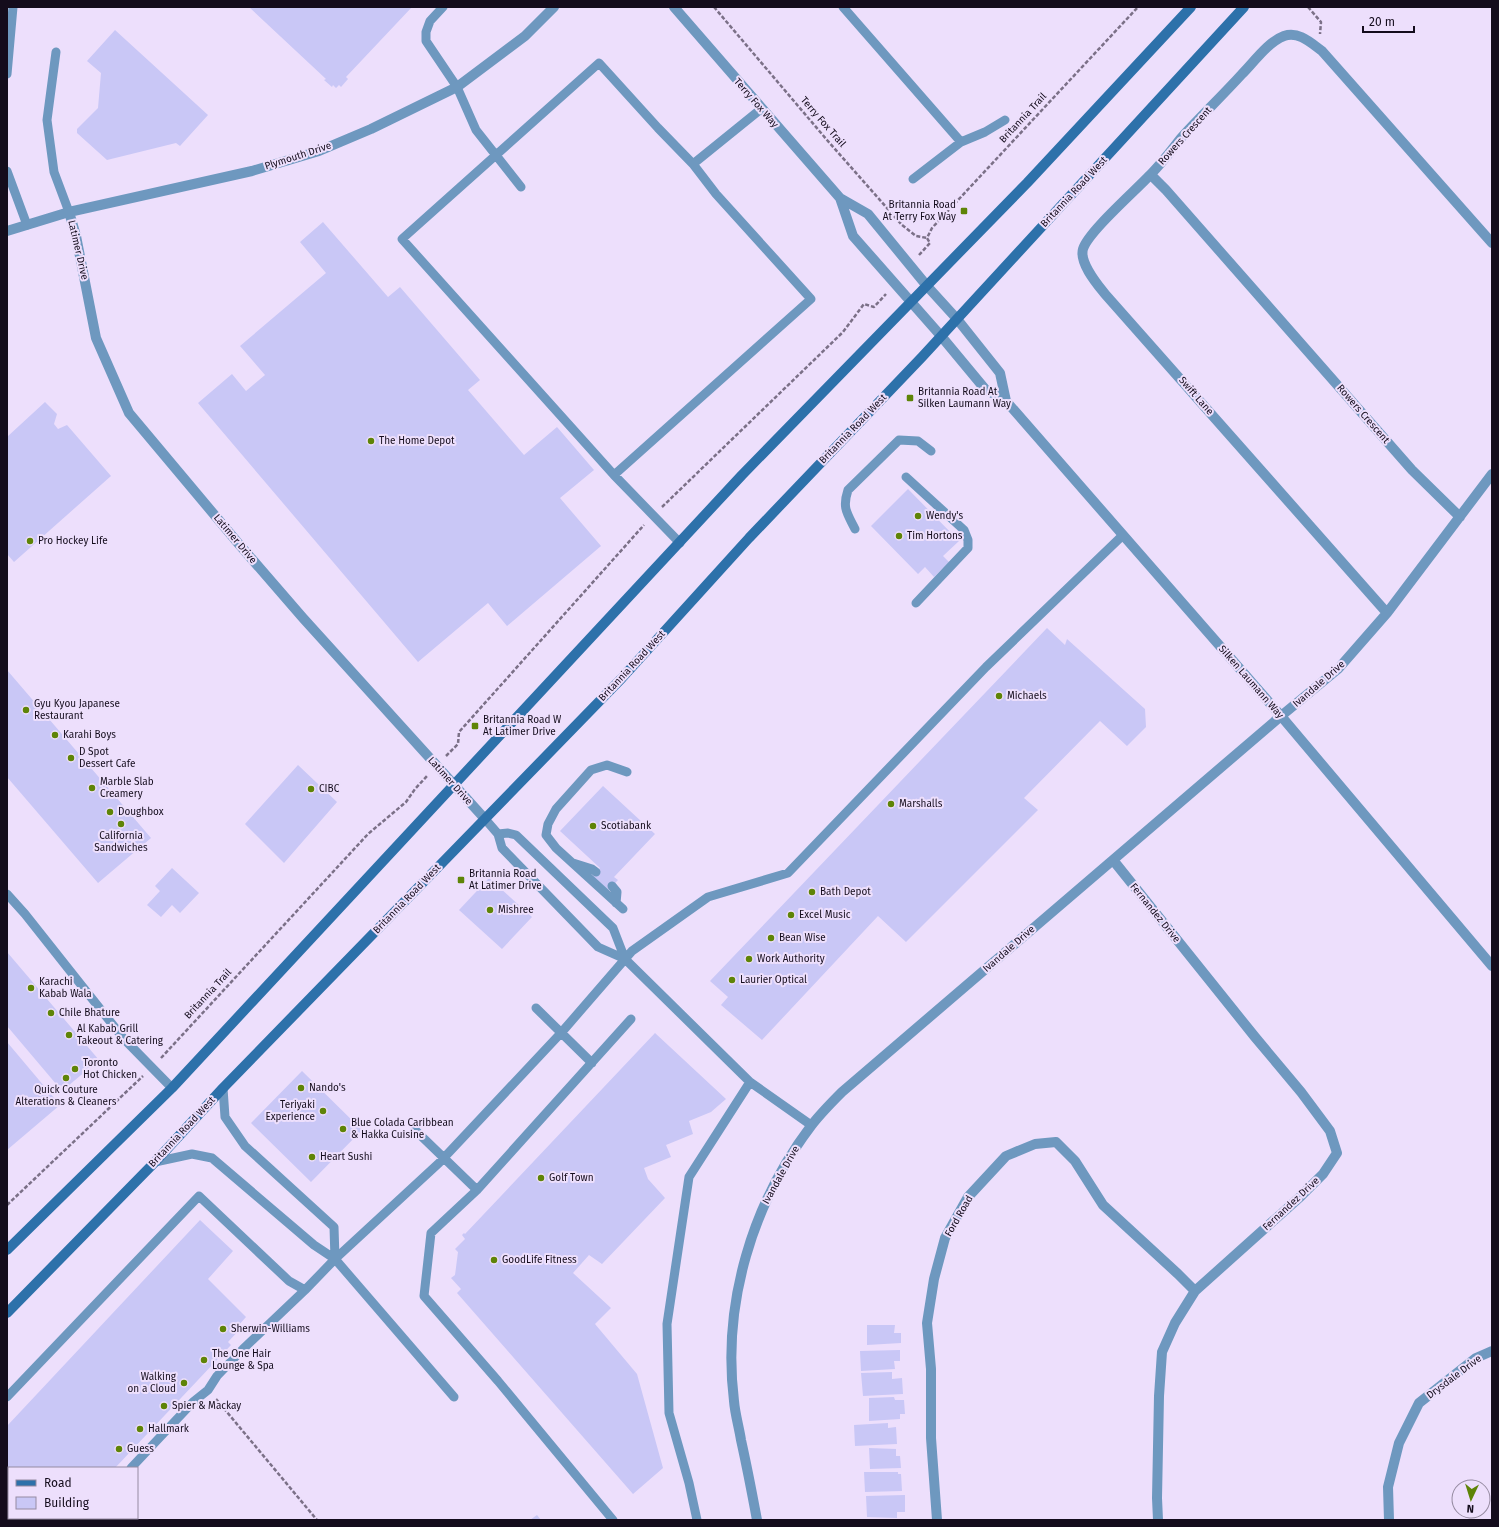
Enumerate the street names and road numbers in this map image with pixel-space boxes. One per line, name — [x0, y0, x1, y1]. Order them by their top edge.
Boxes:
street label: Terry Fox Way — [731, 76, 781, 130]
street label: Britannia Trail — [997, 90, 1049, 145]
street label: Terry Fox Trail — [798, 94, 848, 150]
street label: Rowers Crescent — [1156, 104, 1214, 168]
street label: Plymouth Drive — [263, 140, 333, 172]
street label: Britannia Road West — [1038, 154, 1110, 230]
street label: Latimer Drive — [65, 219, 91, 281]
street label: Swift Lane — [1176, 374, 1216, 418]
street label: Rowers Crescent — [1334, 382, 1392, 446]
street label: Britannia Road West — [817, 391, 890, 466]
street label: Latimer Drive — [211, 512, 259, 566]
street label: Britannia Road West — [596, 628, 668, 704]
street label: Silken Laumann Way — [1216, 643, 1286, 721]
street label: Ivandale Drive — [1291, 658, 1347, 710]
street label: Latimer Drive — [425, 754, 475, 808]
street label: Britannia Road West — [371, 861, 444, 936]
street label: Fernandez Drive — [1127, 881, 1183, 945]
street label: Ivandale Drive — [981, 923, 1037, 975]
street label: Britannia Trail — [182, 966, 234, 1021]
street label: Britannia Road West — [146, 1094, 218, 1170]
street label: Ivandale Drive — [760, 1144, 802, 1206]
street label: Fernandez Drive — [1260, 1175, 1322, 1233]
street label: Ford Road — [942, 1193, 976, 1239]
street label: Drysdale Drive — [1424, 1352, 1484, 1402]

